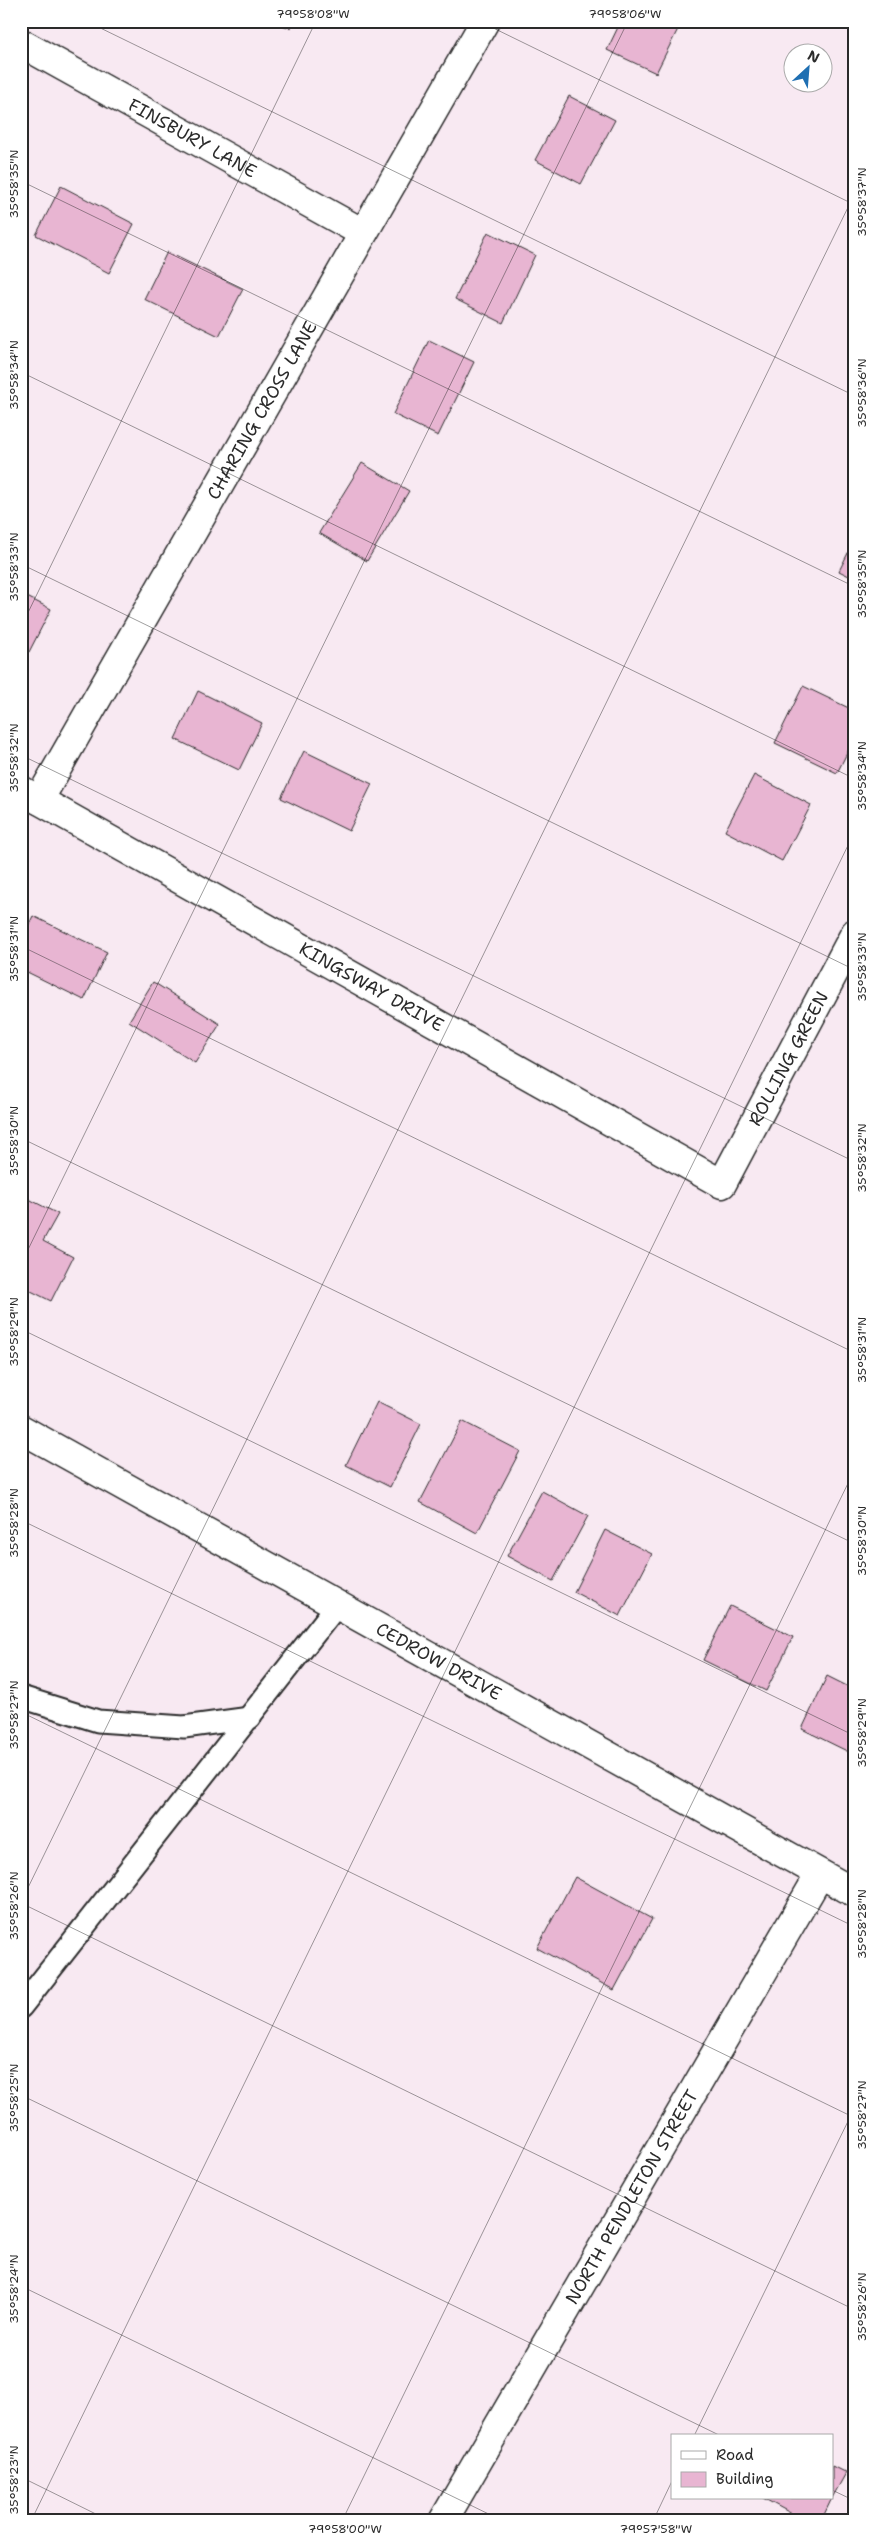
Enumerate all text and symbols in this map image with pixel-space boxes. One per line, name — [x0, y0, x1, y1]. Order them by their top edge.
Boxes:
text: 79°58'08"W — [276, 6, 350, 22]
text: 79°58'06"W — [589, 6, 661, 22]
north arrow — [784, 42, 834, 92]
text: N — [805, 46, 823, 67]
street label: FINSBURY LANE — [124, 93, 261, 183]
text: 35°58'35"N — [6, 150, 22, 218]
text: 35°58'37"N — [854, 167, 870, 237]
street label: CHARING CROSS LANE — [202, 317, 323, 504]
text: 35°58'34"N — [6, 340, 22, 410]
text: 35°58'36"N — [854, 358, 870, 428]
text: 35°58'33"N — [6, 532, 22, 602]
text: 35°58'35"N — [854, 550, 870, 618]
text: 35°58'32"N — [6, 723, 22, 793]
text: 35°58'34"N — [854, 741, 870, 811]
text: 35°58'31"N — [6, 916, 22, 982]
text: 35°58'33"N — [854, 932, 870, 1002]
street label: KINGSWAY DRIVE — [295, 937, 448, 1037]
street label: ROLLING GREEN — [743, 987, 834, 1130]
text: 35°58'30"N — [6, 1106, 22, 1176]
text: 35°58'32"N — [854, 1123, 870, 1193]
text: 35°58'29"N — [6, 1297, 22, 1367]
text: 35°58'31"N — [854, 1317, 870, 1383]
text: 35°58'28"N — [6, 1488, 22, 1558]
text: 35°58'30"N — [854, 1506, 870, 1576]
street label: CEDROW DRIVE — [371, 1617, 506, 1706]
text: 35°58'27"N — [6, 1680, 22, 1750]
text: 35°58'29"N — [854, 1698, 870, 1768]
text: 35°58'26"N — [6, 1871, 22, 1941]
text: 35°58'28"N — [854, 1889, 870, 1959]
text: 35°58'25"N — [6, 2063, 22, 2133]
text: 35°58'27"N — [854, 2080, 870, 2150]
street label: NORTH PENDLETON STREET — [560, 2085, 704, 2309]
text: 35°58'24"N — [6, 2254, 22, 2324]
text: 35°58'26"N — [854, 2272, 870, 2342]
legend — [671, 2434, 834, 2500]
text: 35°58'23"N — [6, 2445, 22, 2515]
text: Road — [716, 2445, 754, 2465]
text: Building — [716, 2469, 773, 2489]
text: 79°58'00"W — [308, 2521, 382, 2537]
text: 79°57'58"W — [620, 2521, 692, 2537]

